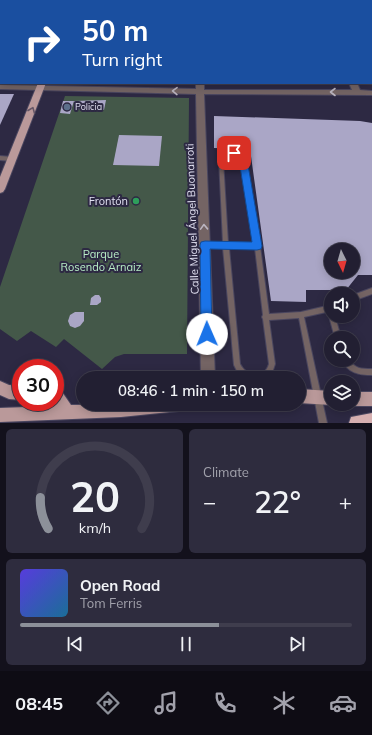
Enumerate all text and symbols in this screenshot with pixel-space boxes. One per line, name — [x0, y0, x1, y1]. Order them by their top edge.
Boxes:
text: 50 m — [82, 13, 148, 48]
icon: right — [16, 16, 68, 68]
text: Turn right — [82, 48, 162, 71]
one-way arrow — [172, 87, 178, 95]
one-way arrow — [330, 88, 336, 97]
place label: Policia — [75, 101, 102, 112]
marker: Policia — [62, 102, 72, 112]
one-way arrow — [27, 106, 35, 113]
pin — [217, 136, 251, 170]
icon: arrive — [223, 142, 245, 164]
street label: Calle Miguel Ángel Buonarroti — [182, 143, 202, 295]
place label: Frontón — [89, 194, 128, 208]
marker: Frontón — [131, 196, 141, 206]
one-way arrow — [200, 224, 208, 230]
north arrow — [324, 243, 360, 279]
map controls — [324, 243, 360, 411]
park label: Parque Rosendo Arnaiz — [61, 247, 142, 274]
button: sound — [324, 287, 360, 323]
position arrow — [186, 313, 228, 355]
button: search — [324, 331, 360, 367]
speed limit sign: 30 — [12, 359, 64, 411]
button: layers — [324, 375, 360, 411]
text: 08:46 · 1 min · 150 m — [118, 381, 264, 400]
text: Climate — [203, 464, 249, 480]
text: 20 — [70, 470, 119, 522]
text: 22° — [254, 483, 301, 521]
text: − — [203, 488, 216, 516]
text: + — [339, 488, 352, 516]
text: km/h — [78, 519, 111, 537]
text: Open Road — [80, 576, 160, 595]
text: Tom Ferris — [80, 595, 142, 611]
icon: previous — [64, 633, 86, 655]
icon: pause — [175, 633, 197, 655]
icon: next — [286, 633, 308, 655]
icon: directions — [94, 689, 122, 717]
icon: music — [152, 689, 180, 717]
icon: phone — [211, 689, 239, 717]
icon: climate — [270, 689, 298, 717]
icon: car — [329, 689, 357, 717]
text: 08:45 — [15, 692, 63, 715]

